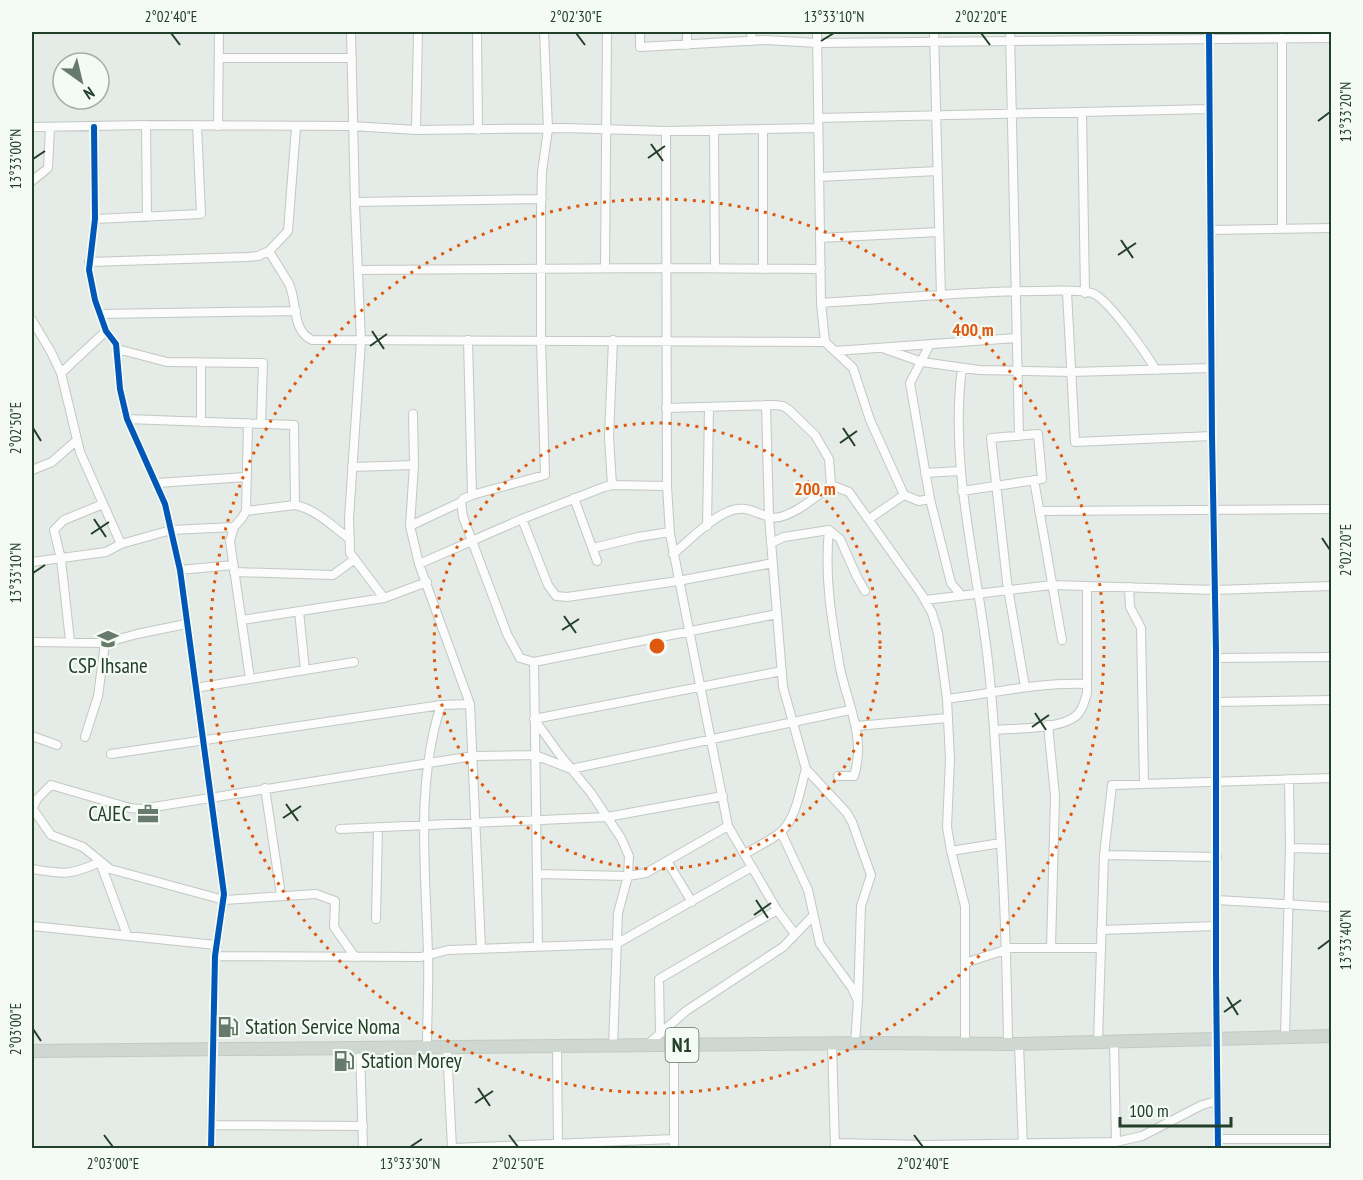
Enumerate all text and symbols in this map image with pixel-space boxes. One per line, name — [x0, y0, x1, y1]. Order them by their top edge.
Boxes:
text: 2°02'40"E — [145, 7, 197, 26]
text: 2°02'30"E — [550, 7, 602, 26]
text: 13°33'10"N — [804, 7, 864, 26]
text: 2°02'20"E — [955, 7, 1007, 26]
north arrow — [51, 51, 111, 111]
text: 13°33'20"N — [1336, 82, 1355, 142]
text: N — [80, 83, 99, 104]
text: 13°33'00"N — [6, 129, 25, 189]
text: 400 m — [952, 318, 994, 341]
text: 2°02'50"E — [6, 402, 25, 454]
text: 200 m — [794, 477, 836, 500]
text: 2°02'20"E — [1336, 524, 1355, 576]
text: 13°33'10"N — [6, 543, 25, 603]
school or university icon: CSP Ihsane — [96, 627, 120, 651]
centre of rings — [647, 636, 667, 656]
place label: CSP Ihsane — [68, 652, 148, 679]
place label: CAJEC — [88, 800, 131, 827]
office icon: CAJEC — [136, 802, 160, 826]
text: 13°33'40"N — [1336, 910, 1355, 970]
text: 2°03'00"E — [6, 1003, 25, 1055]
place label: Station Service Noma — [245, 1013, 400, 1040]
fuel station icon: Station Service Noma — [216, 1015, 240, 1039]
road number: N1 — [666, 1028, 698, 1062]
place label: Station Morey — [361, 1047, 462, 1074]
fuel station icon: Station Morey — [332, 1049, 356, 1073]
scale bar — [1120, 1090, 1231, 1128]
text: 100 m — [1129, 1099, 1169, 1122]
text: 2°03'00"E — [87, 1154, 139, 1173]
text: 13°33'30"N — [380, 1154, 440, 1173]
text: 2°02'50"E — [492, 1154, 544, 1173]
text: 2°02'40"E — [897, 1154, 949, 1173]

